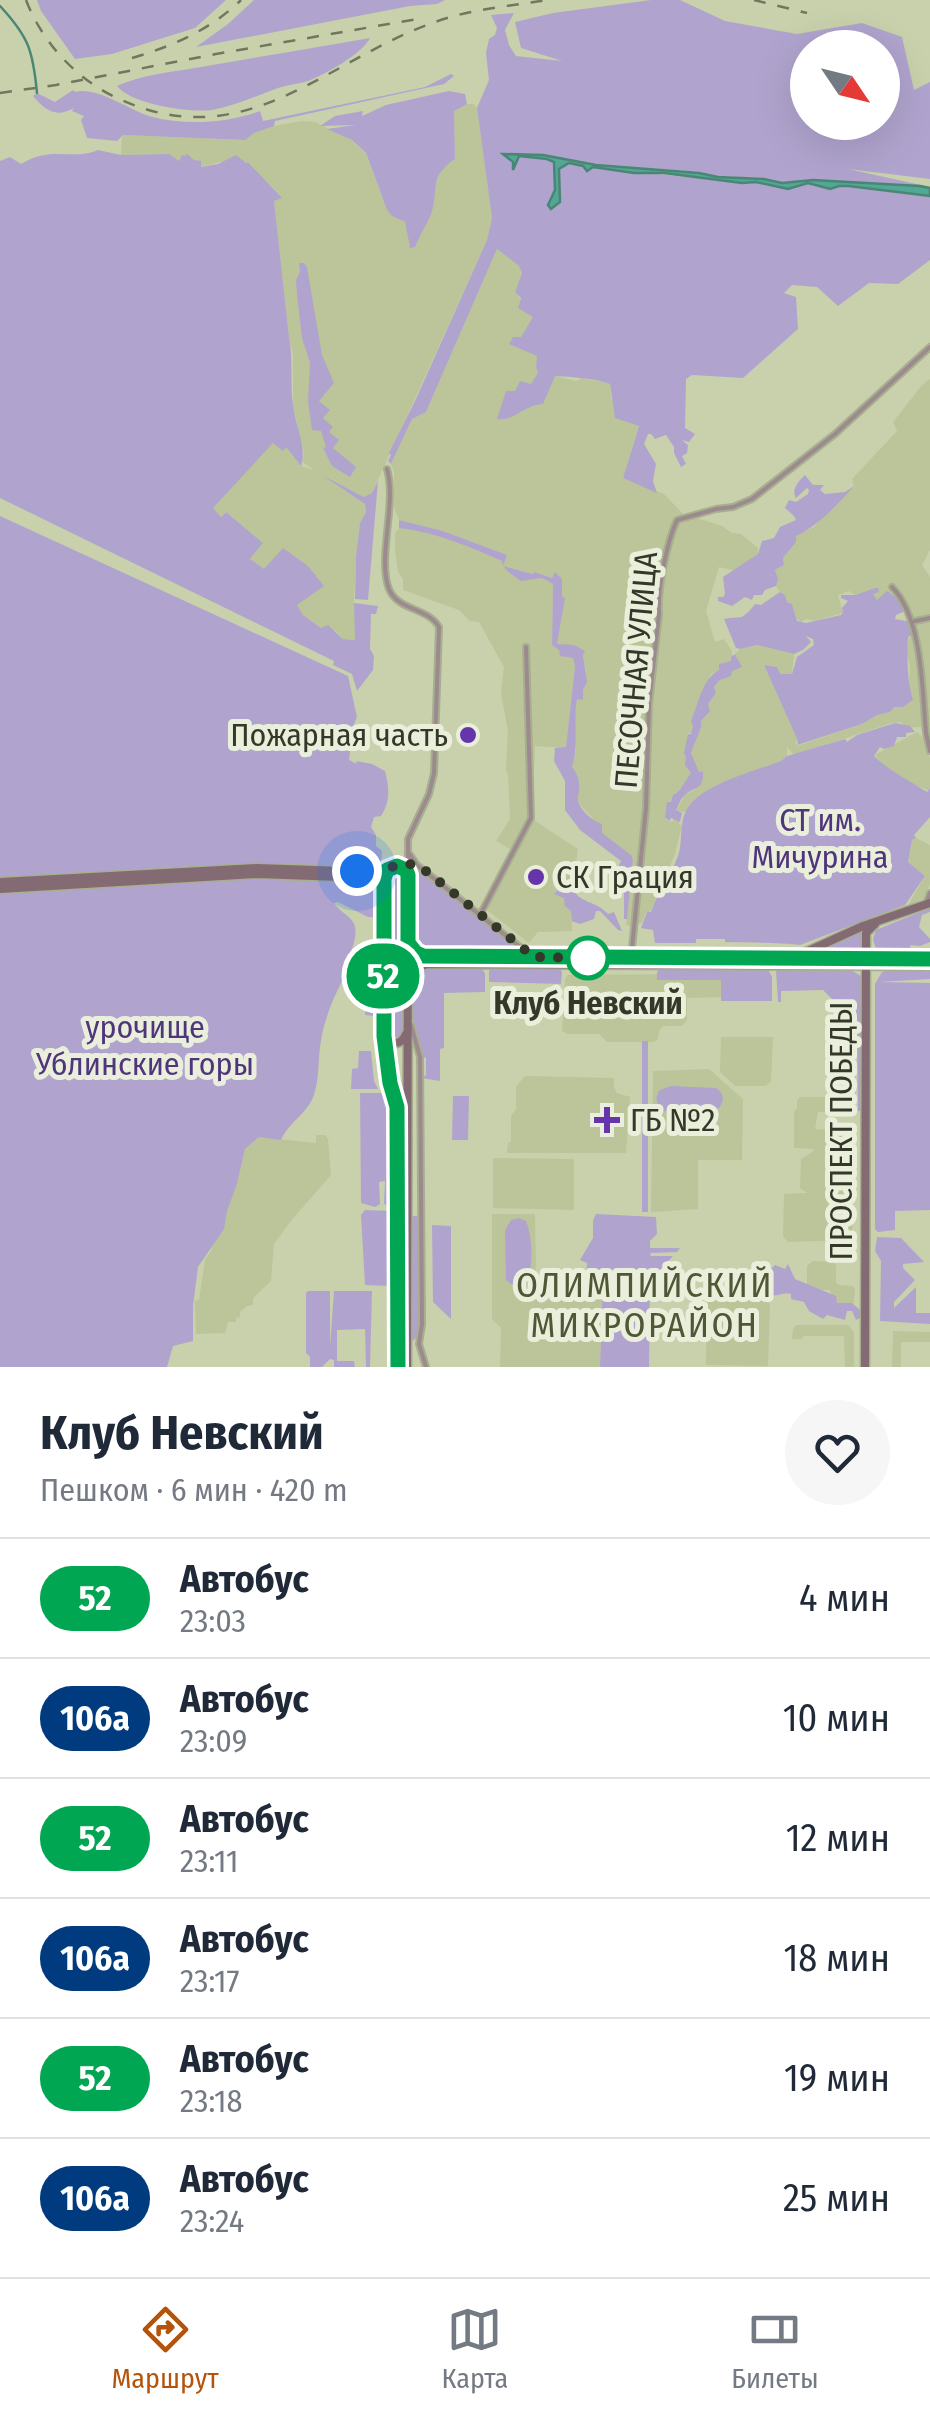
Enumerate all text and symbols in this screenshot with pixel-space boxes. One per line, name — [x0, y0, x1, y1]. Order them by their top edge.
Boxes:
north arrow — [790, 30, 900, 140]
map controls — [790, 30, 900, 140]
street label: ПЕСОЧНАЯ УЛИЦА — [607, 550, 665, 790]
place label: Пожарная часть — [230, 716, 448, 754]
marker: Пожарная часть — [457, 724, 479, 746]
park label: СТ им. Мичурина — [752, 801, 888, 876]
your location — [332, 846, 382, 896]
place label: СК Грация — [556, 858, 694, 896]
marker: СК Грация — [525, 866, 547, 888]
marker: Клуб Невский — [567, 937, 609, 979]
line badge: 52 — [338, 944, 428, 1008]
text: 52 — [367, 955, 399, 997]
place label: Клуб Невский — [493, 984, 683, 1022]
street label: ПРОСПЕКТ ПОБЕДЫ — [822, 1002, 860, 1260]
park label: урочище Ублинские горы — [35, 1008, 254, 1083]
place label: ГБ №2 — [630, 1101, 715, 1139]
marker: ГБ №2 — [594, 1107, 620, 1133]
district label: ОЛИМПИЙСКИЙ МИКРОРАЙОН — [516, 1264, 774, 1346]
button: heart — [785, 1400, 890, 1505]
text: Клуб Невский — [40, 1404, 324, 1462]
text: Пешком · 6 мин · 420 m — [40, 1471, 348, 1509]
text: Автобус — [180, 1556, 309, 1602]
text: 4 мин — [799, 1575, 890, 1621]
text: 52 — [79, 1577, 111, 1619]
text: 23:03 — [180, 1602, 246, 1640]
text: Автобус — [180, 1676, 309, 1722]
text: 10 мин — [783, 1695, 890, 1741]
text: 106а — [60, 1697, 130, 1739]
text: 23:09 — [180, 1722, 247, 1760]
text: Автобус — [180, 1796, 309, 1842]
text: 12 мин — [786, 1815, 890, 1861]
text: 52 — [79, 1817, 111, 1859]
text: 23:11 — [180, 1842, 238, 1880]
text: Автобус — [180, 1916, 309, 1962]
text: 18 мин — [783, 1935, 890, 1981]
text: 106а — [60, 1937, 130, 1979]
text: 23:17 — [180, 1962, 239, 2000]
text: Автобус — [180, 2036, 309, 2082]
text: 19 мин — [784, 2055, 890, 2101]
text: 52 — [79, 2057, 111, 2099]
text: 23:18 — [180, 2082, 242, 2120]
text: Автобус — [180, 2156, 309, 2202]
text: 25 мин — [783, 2175, 890, 2221]
text: 106а — [60, 2177, 130, 2219]
text: 23:24 — [180, 2202, 244, 2240]
tab: Маршрут — [111, 2302, 219, 2395]
tab: Карта — [442, 2302, 508, 2395]
tab: Билеты — [731, 2302, 819, 2395]

